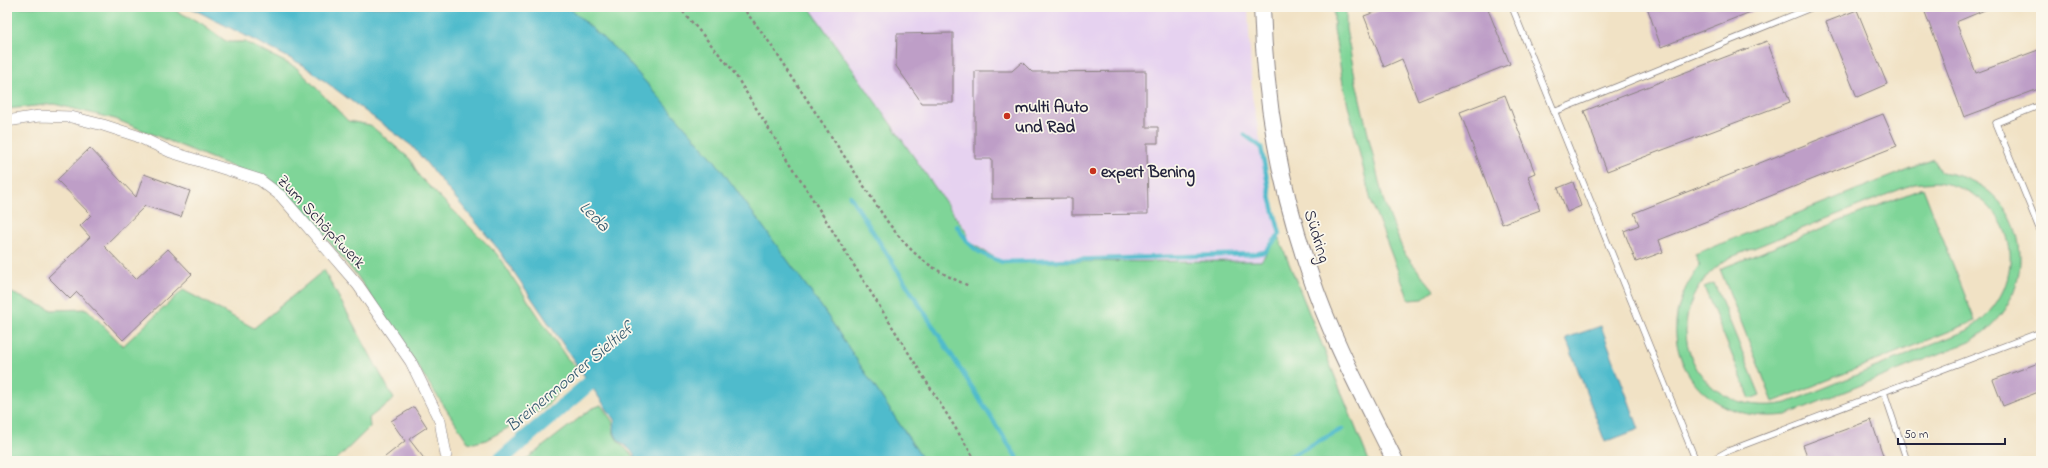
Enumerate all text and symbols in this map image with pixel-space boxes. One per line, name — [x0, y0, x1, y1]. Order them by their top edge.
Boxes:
place label: multi Auto und Rad — [1015, 95, 1089, 140]
marker: multi Auto und Rad — [1002, 111, 1012, 121]
place label: expert Bening — [1101, 160, 1195, 187]
marker: expert Bening — [1088, 166, 1098, 176]
street label: Zum Schöpfwerk — [271, 169, 372, 275]
water label: Leda — [572, 196, 615, 239]
street label: Südring — [1295, 207, 1336, 267]
water label: Breinermoorer Sieltief — [501, 315, 643, 440]
scale bar — [1898, 420, 2005, 446]
text: 50 m — [1904, 426, 1928, 444]

